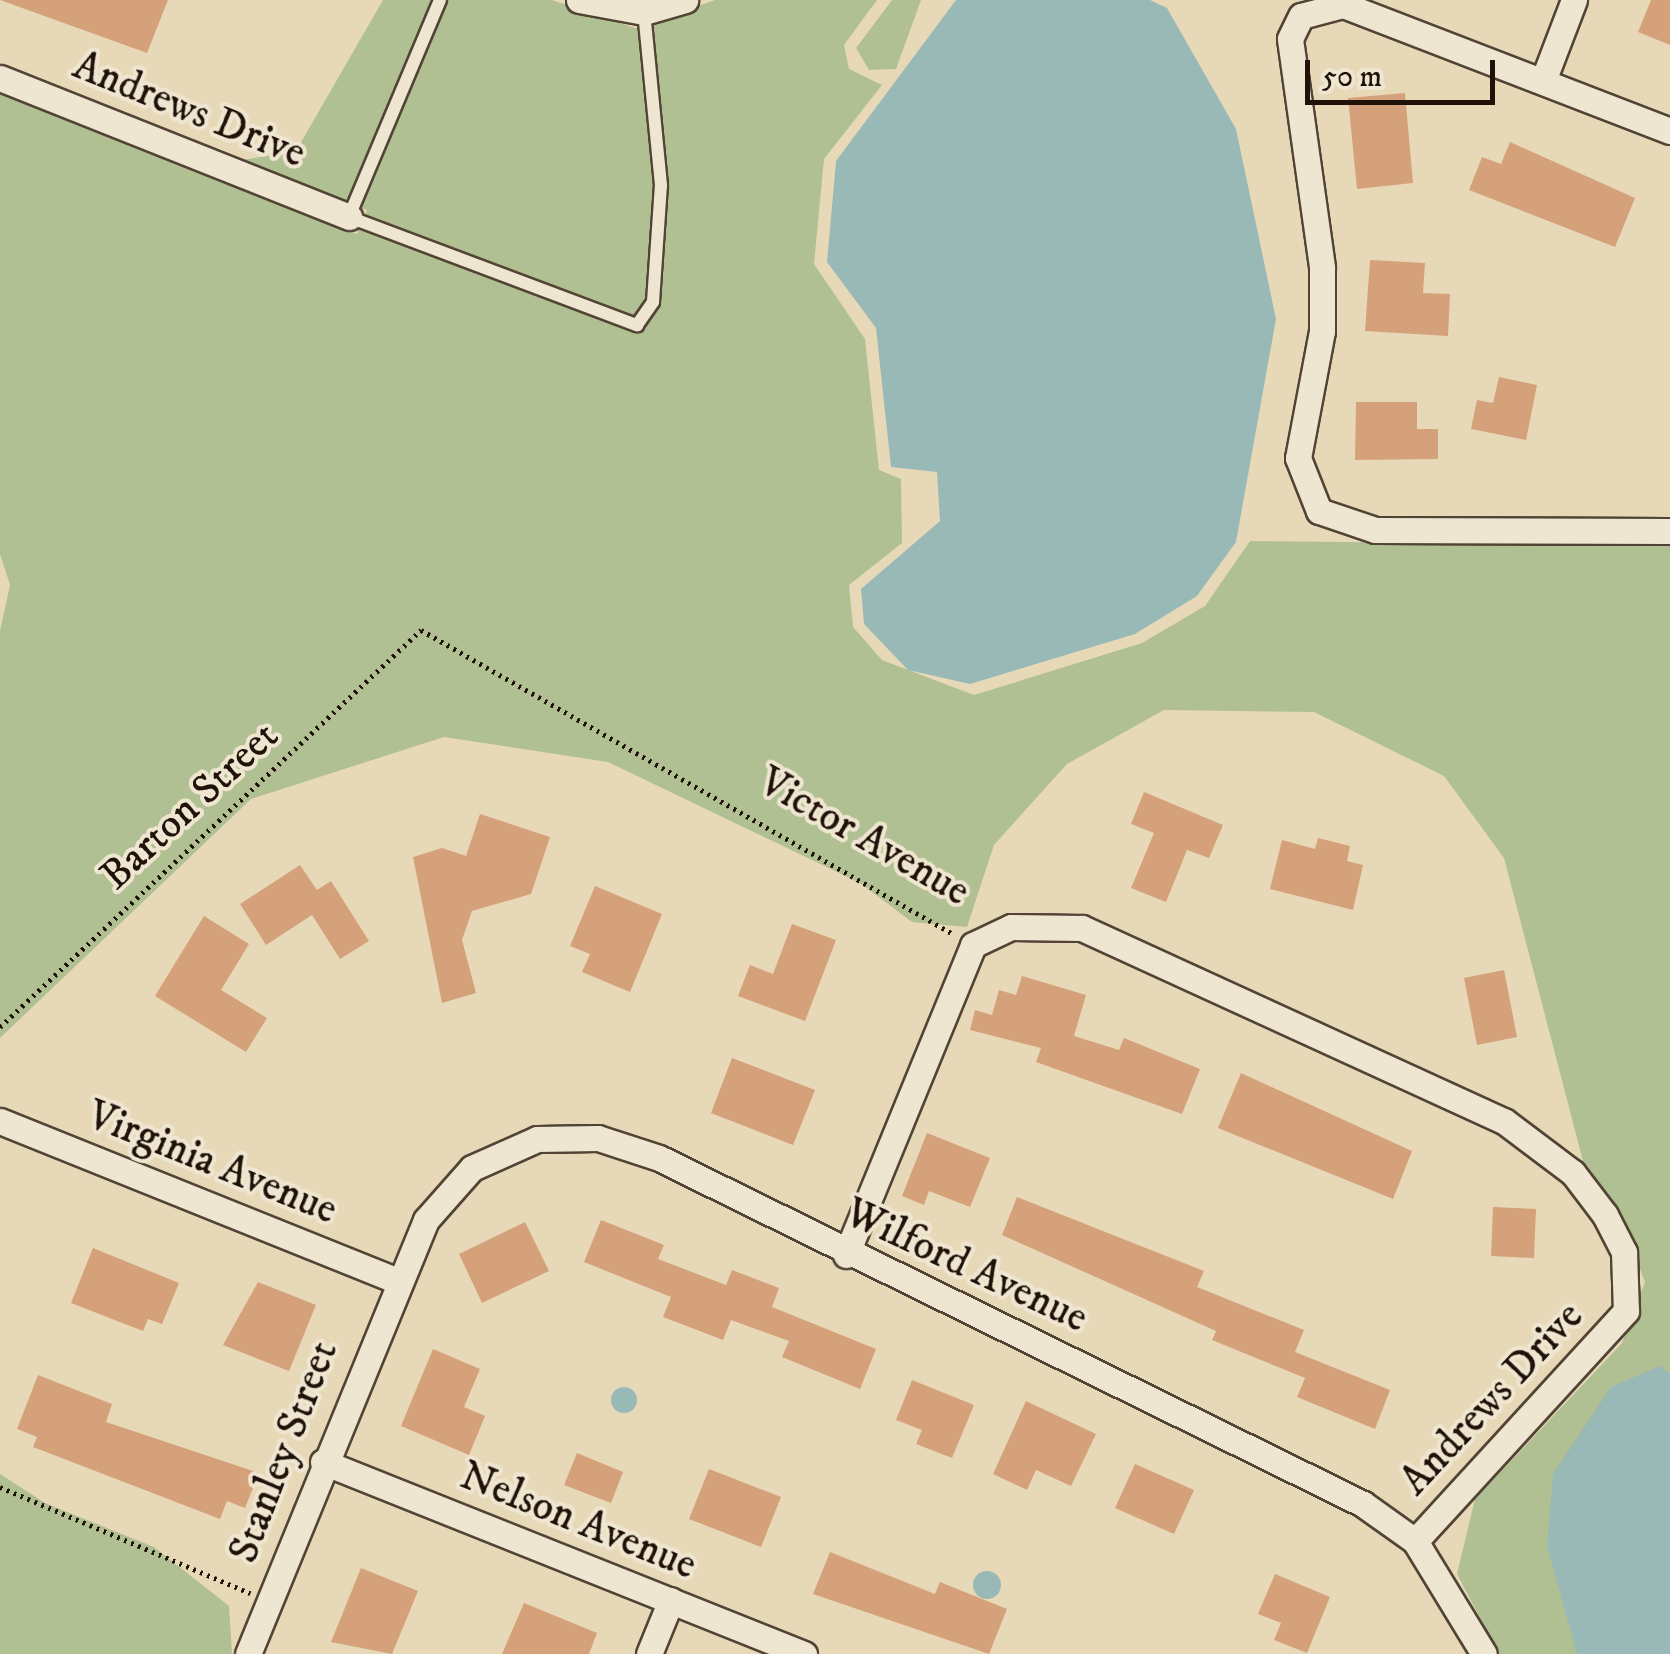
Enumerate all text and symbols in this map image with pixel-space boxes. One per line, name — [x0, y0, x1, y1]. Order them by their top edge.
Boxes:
scale bar — [1310, 40, 1500, 102]
street label: Andrews Drive — [66, 41, 312, 179]
text: 50 m — [1322, 59, 1382, 96]
street label: Barton Street — [91, 711, 289, 901]
street label: Victor Avenue — [750, 757, 978, 917]
street label: Virginia Avenue — [80, 1090, 344, 1236]
street label: Wilford Avenue — [837, 1188, 1095, 1344]
street label: Andrews Drive — [1390, 1292, 1594, 1506]
street label: Stanley Street — [219, 1334, 349, 1570]
street label: Nelson Avenue — [453, 1451, 703, 1591]

